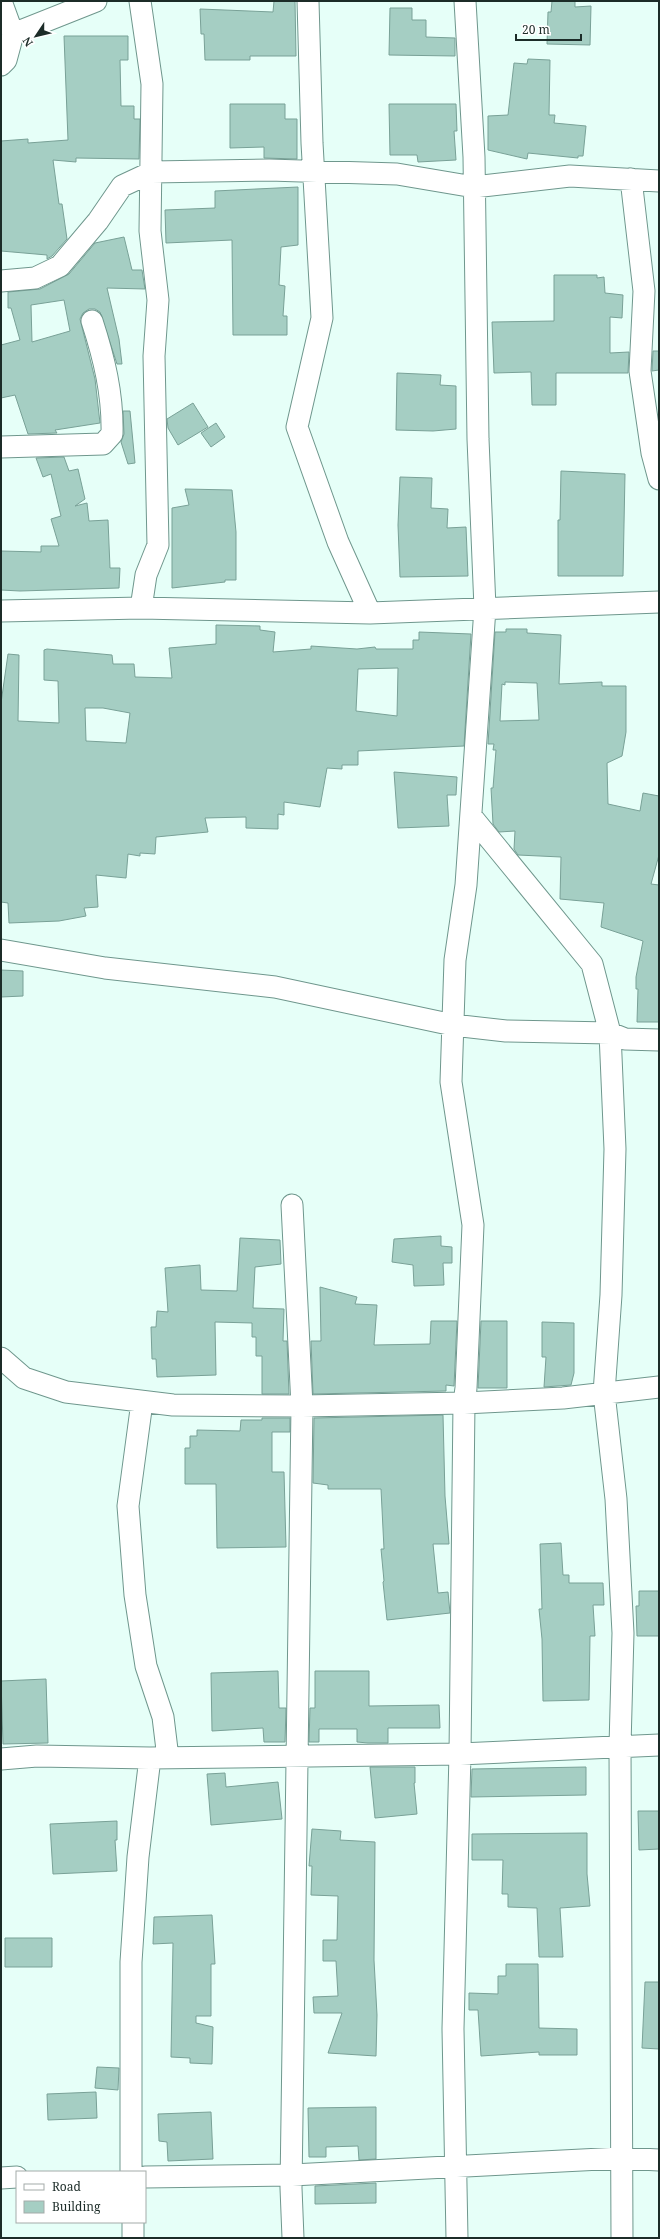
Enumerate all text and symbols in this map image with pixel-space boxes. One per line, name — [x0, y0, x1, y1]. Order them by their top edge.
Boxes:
north arrow — [16, 16, 56, 56]
scale bar — [516, 16, 581, 42]
text: 20 m — [522, 21, 550, 38]
text: N — [19, 34, 36, 50]
legend — [16, 2171, 146, 2223]
text: Road — [52, 2178, 82, 2195]
text: Building — [52, 2198, 101, 2215]

